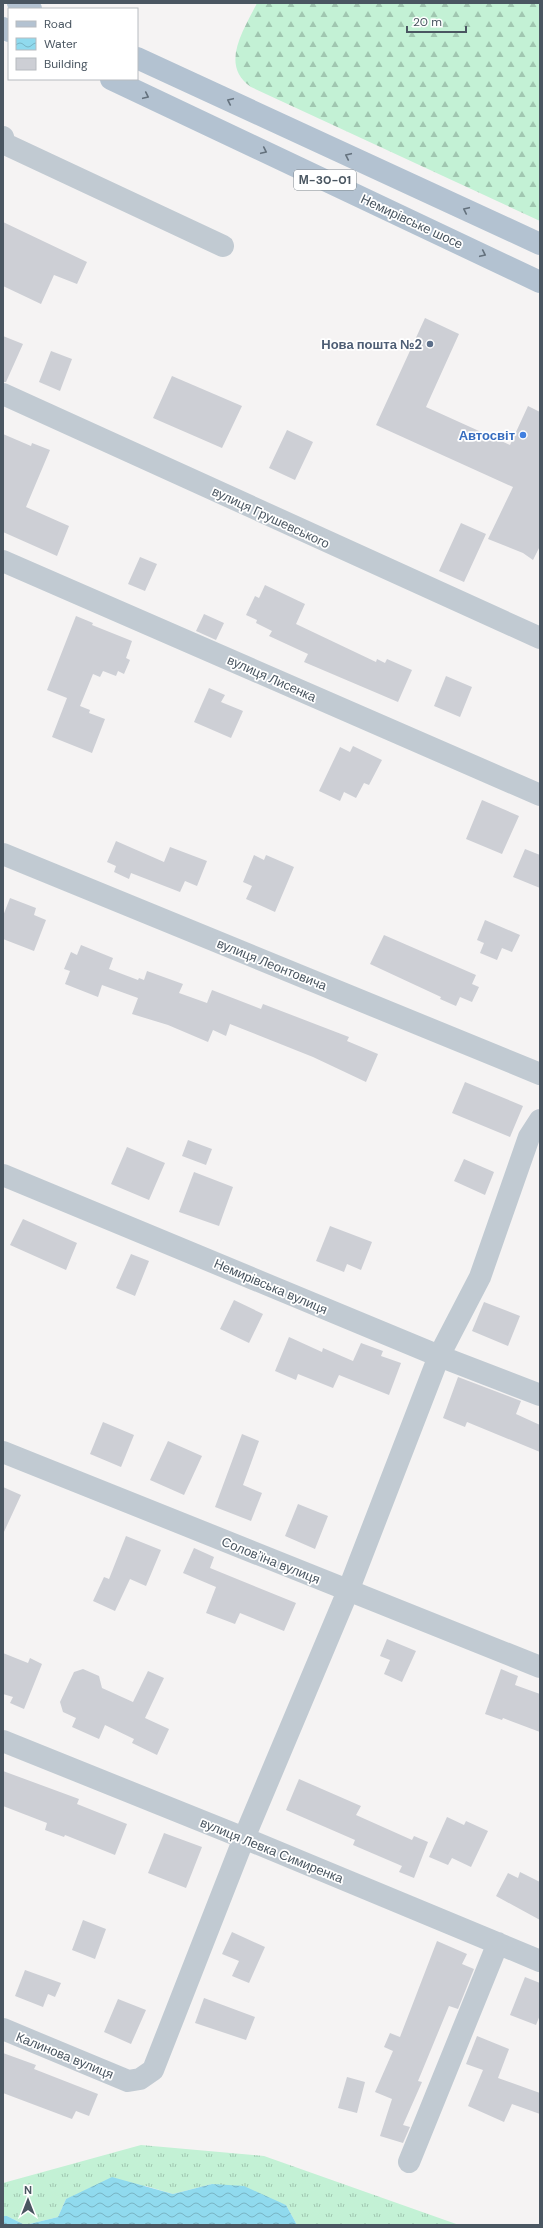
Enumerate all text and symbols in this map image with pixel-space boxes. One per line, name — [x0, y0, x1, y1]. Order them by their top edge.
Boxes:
legend — [8, 8, 138, 80]
scale bar — [407, 8, 466, 34]
text: 20 m — [413, 14, 442, 30]
text: Road — [44, 16, 72, 32]
text: Water — [44, 36, 78, 52]
text: Building — [44, 56, 88, 72]
one-way arrow — [142, 91, 149, 99]
one-way arrow — [227, 98, 235, 106]
one-way arrow — [259, 146, 267, 154]
one-way arrow — [345, 153, 353, 161]
road number: М-30-01 — [294, 170, 356, 190]
street label: Немирівське шосе — [358, 190, 466, 253]
one-way arrow — [463, 207, 471, 215]
one-way arrow — [478, 249, 486, 257]
place label: Нова пошта №2 — [321, 336, 422, 353]
marker: Нова пошта №2 — [425, 339, 435, 349]
place label: Автосвіт — [459, 427, 515, 444]
marker: Автосвіт — [518, 430, 528, 440]
street label: вулиця Грушевського — [209, 483, 332, 552]
street label: вулиця Лисенка — [225, 651, 320, 706]
street label: вулиця Леонтовича — [214, 935, 330, 995]
street label: Немирівська вулиця — [211, 1255, 330, 1318]
street label: Соловʼїна вулиця — [219, 1533, 323, 1588]
street label: вулиця Левка Симиренка — [198, 1814, 346, 1887]
street label: Калинова вулиця — [14, 2028, 116, 2083]
north arrow — [8, 2180, 48, 2220]
text: N — [24, 2183, 32, 2197]

